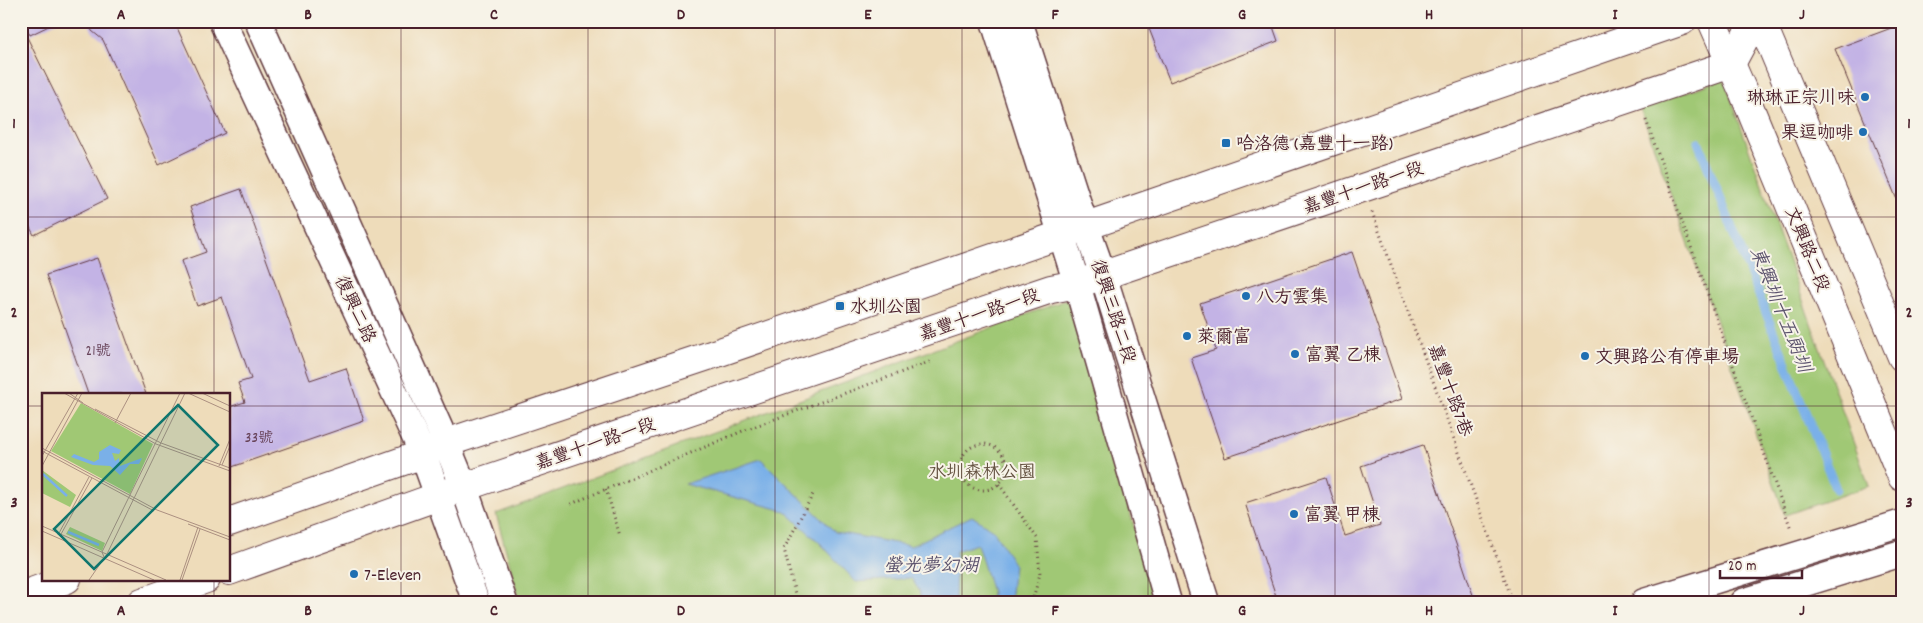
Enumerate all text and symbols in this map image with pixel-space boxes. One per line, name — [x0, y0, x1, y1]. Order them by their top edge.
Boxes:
text: A — [117, 4, 126, 27]
text: B — [304, 4, 312, 27]
text: C — [490, 4, 498, 27]
text: D — [677, 4, 686, 27]
text: E — [864, 4, 872, 27]
text: F — [1051, 4, 1059, 27]
text: G — [1238, 4, 1246, 27]
text: H — [1425, 4, 1433, 27]
text: I — [1613, 4, 1619, 27]
text: J — [1799, 4, 1805, 27]
place label: 琳琳正宗川味 — [1747, 87, 1855, 112]
marker: 琳琳正宗川味 — [1859, 91, 1871, 103]
text: 1 — [12, 113, 16, 136]
text: 1 — [1907, 113, 1911, 136]
place label: 果逗咖啡 — [1781, 122, 1853, 147]
marker: 果逗咖啡 — [1857, 126, 1869, 138]
place label: 哈洛德 (嘉豐十一路) — [1236, 133, 1393, 158]
marker: 哈洛德 (嘉豐十一路) — [1220, 137, 1232, 149]
street label: 嘉豐十一路一段 — [1300, 157, 1427, 222]
street label: 文興路二段 — [1777, 204, 1834, 296]
water label: 東興圳十五朗圳 — [1741, 244, 1817, 379]
street label: 復興三路二段 — [1083, 257, 1140, 367]
street label: 復興二路 — [327, 272, 380, 348]
street label: 嘉豐十一路一段 — [916, 284, 1043, 349]
place label: 八方雲集 — [1256, 286, 1328, 311]
marker: 八方雲集 — [1240, 290, 1252, 302]
place label: 水圳公園 — [850, 296, 922, 321]
marker: 水圳公園 — [834, 300, 846, 312]
text: 2 — [11, 302, 18, 325]
text: 2 — [1906, 302, 1913, 325]
place label: 萊爾富 — [1197, 326, 1251, 351]
marker: 萊爾富 — [1181, 330, 1193, 342]
house number: 21號 — [86, 341, 110, 363]
street label: 嘉豐十路7巷 — [1420, 341, 1477, 441]
place label: 富翼 乙棟 — [1305, 344, 1381, 369]
place label: 文興路公有停車場 — [1595, 346, 1739, 371]
marker: 富翼 乙棟 — [1289, 348, 1301, 360]
marker: 文興路公有停車場 — [1579, 350, 1591, 362]
inset map — [42, 393, 230, 580]
street label: 嘉豐十一路一段 — [532, 413, 659, 478]
house number: 33號 — [245, 428, 273, 450]
park label: 水圳森林公園 — [928, 461, 1036, 486]
text: 3 — [10, 492, 18, 515]
text: 3 — [1905, 492, 1913, 515]
place label: 富翼 甲棟 — [1304, 504, 1380, 529]
marker: 富翼 甲棟 — [1288, 508, 1300, 520]
scale bar — [1720, 548, 1803, 580]
water label: 螢光夢幻湖 — [883, 554, 980, 581]
text: 20 m — [1728, 556, 1756, 578]
place label: 7-Eleven — [364, 564, 421, 589]
marker: 7-Eleven — [348, 568, 360, 580]
text: A — [117, 600, 126, 623]
text: B — [304, 600, 312, 623]
text: C — [490, 600, 498, 623]
text: D — [677, 600, 686, 623]
text: E — [864, 600, 872, 623]
text: F — [1051, 600, 1059, 623]
text: G — [1238, 600, 1246, 623]
text: H — [1425, 600, 1433, 623]
text: I — [1613, 600, 1619, 623]
text: J — [1799, 600, 1805, 623]

